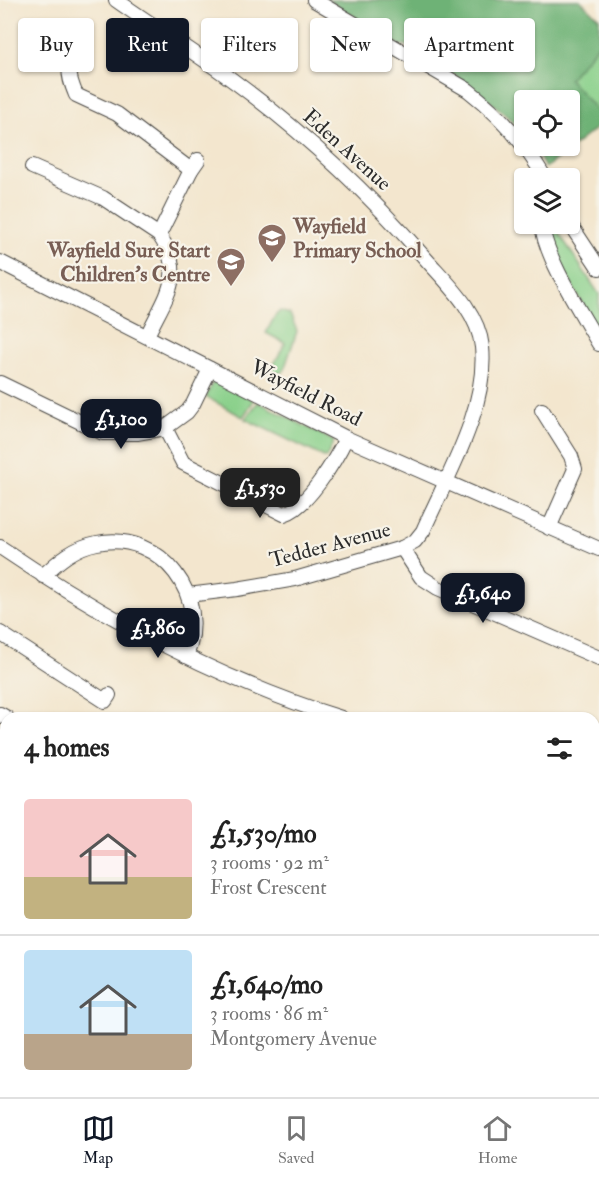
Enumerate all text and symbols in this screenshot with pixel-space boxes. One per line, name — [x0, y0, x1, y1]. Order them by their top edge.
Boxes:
chip: Buy — [18, 18, 94, 72]
chip: Rent — [106, 18, 189, 72]
chip: Filters — [201, 18, 298, 72]
chip: New — [310, 18, 392, 72]
chip: Apartment — [404, 18, 535, 72]
map controls — [514, 90, 580, 234]
button: locate — [514, 90, 580, 156]
street label: Eden Avenue — [297, 103, 397, 197]
button: layers — [514, 168, 580, 234]
place label: Wayfield Primary School — [292, 213, 422, 264]
school or university icon: Wayfield Primary School — [256, 222, 288, 264]
place label: Wayfield Sure Start Children’s Centre — [46, 237, 210, 288]
school or university icon: Wayfield Sure Start Children’s Centre — [215, 246, 247, 288]
street label: Wayfield Road — [245, 353, 367, 433]
pin: £1,100 — [72, 399, 170, 450]
text: £1,100 — [95, 406, 147, 431]
pin: £1,530 — [211, 468, 309, 519]
text: £1,530 — [234, 475, 286, 500]
street label: Tedder Avenue — [267, 516, 394, 574]
pin: £1,640 — [434, 573, 532, 624]
text: £1,640 — [455, 580, 511, 605]
pin: £1,860 — [109, 608, 207, 659]
text: £1,860 — [130, 615, 186, 640]
text: 4 homes — [24, 732, 110, 764]
icon: filters — [543, 732, 576, 765]
text: £1,530/mo — [210, 818, 317, 850]
icon: home — [72, 823, 144, 895]
text: 3 rooms · 92 m² — [210, 850, 329, 875]
text: Frost Crescent — [210, 875, 327, 900]
text: £1,640/mo — [210, 969, 323, 1001]
icon: home — [72, 974, 144, 1046]
text: 3 rooms · 86 m² — [210, 1001, 328, 1026]
text: Montgomery Avenue — [210, 1026, 377, 1051]
tab: Map — [82, 1112, 115, 1168]
tab: Saved — [278, 1112, 314, 1168]
tab: Home — [478, 1112, 517, 1168]

